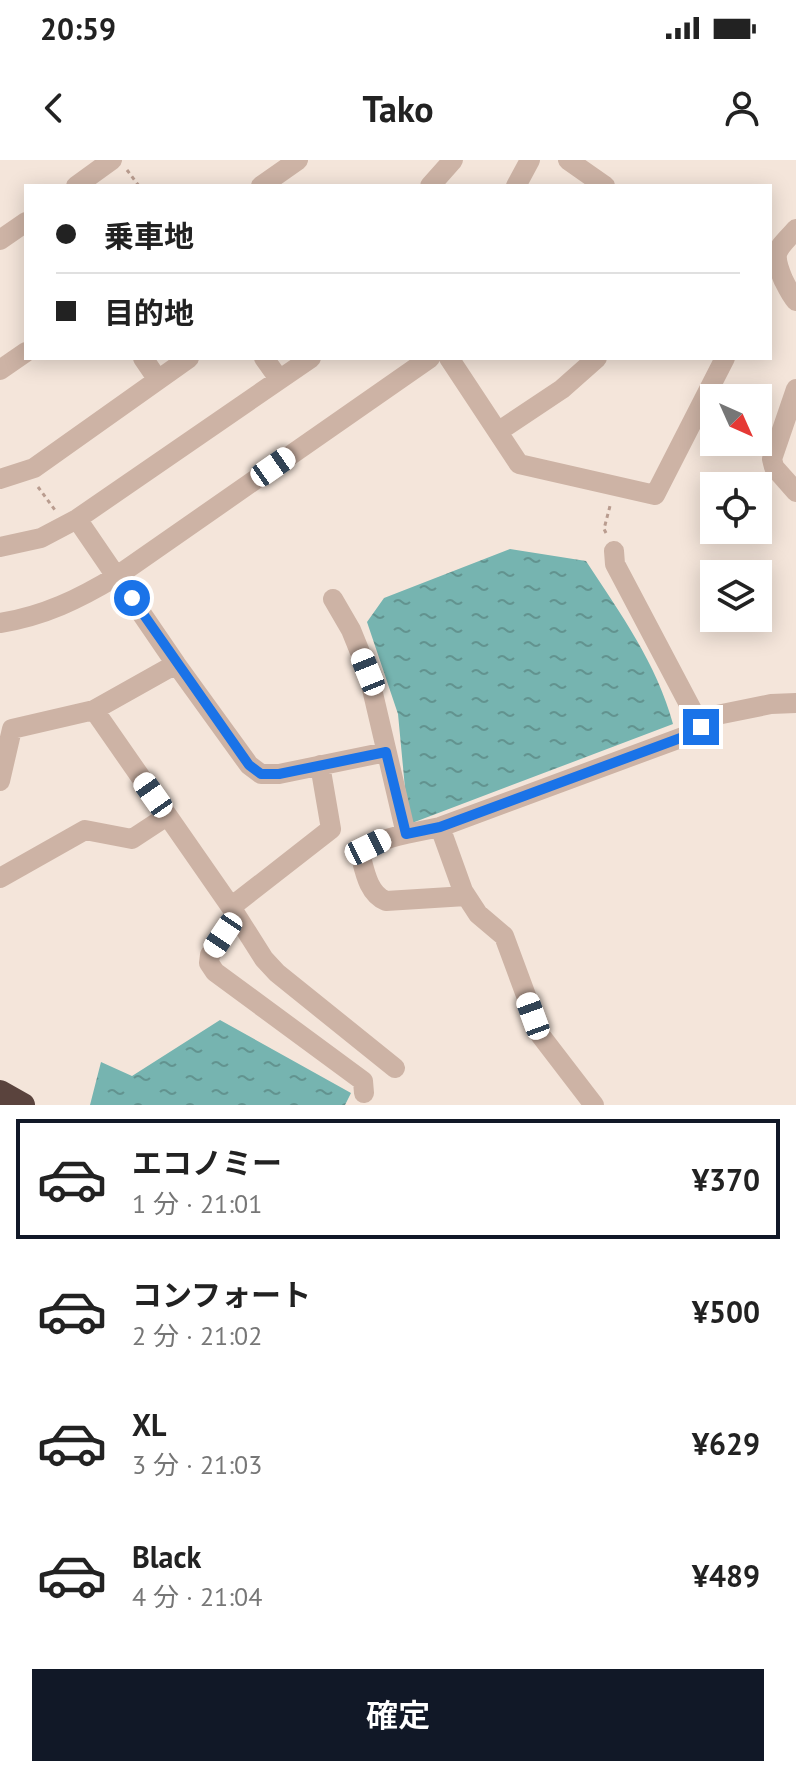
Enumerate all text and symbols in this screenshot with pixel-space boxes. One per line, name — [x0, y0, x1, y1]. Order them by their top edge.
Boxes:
text: 20:59 — [40, 9, 116, 48]
text: Tako — [362, 85, 434, 132]
icon: back — [32, 86, 76, 130]
icon: person — [720, 86, 764, 130]
text: 乗車地 — [104, 216, 194, 255]
text: 目的地 — [104, 293, 194, 332]
north arrow — [700, 384, 772, 456]
map controls — [700, 384, 772, 632]
car — [246, 443, 300, 491]
button: locate — [700, 472, 772, 544]
button: layers — [700, 560, 772, 632]
route start — [114, 580, 150, 616]
car — [348, 645, 388, 699]
route end — [683, 709, 719, 745]
car — [129, 768, 177, 822]
car — [341, 826, 395, 868]
car — [200, 908, 246, 962]
car — [514, 989, 552, 1043]
icon: car — [36, 1143, 108, 1215]
text: エコノミー — [132, 1143, 282, 1182]
text: ¥370 — [692, 1160, 760, 1199]
text: 1 分 · 21:01 — [132, 1187, 262, 1220]
icon: car — [36, 1275, 108, 1347]
text: コンフォート — [132, 1275, 311, 1314]
text: ¥500 — [692, 1292, 760, 1331]
text: 2 分 · 21:02 — [132, 1319, 262, 1352]
text: XL — [132, 1405, 166, 1444]
icon: car — [36, 1407, 108, 1479]
text: ¥629 — [692, 1424, 760, 1463]
text: 3 分 · 21:03 — [132, 1448, 262, 1481]
text: Black — [132, 1537, 201, 1576]
icon: car — [36, 1539, 108, 1611]
text: ¥489 — [692, 1556, 760, 1595]
text: 4 分 · 21:04 — [132, 1580, 262, 1613]
button: 確定 — [32, 1669, 764, 1761]

